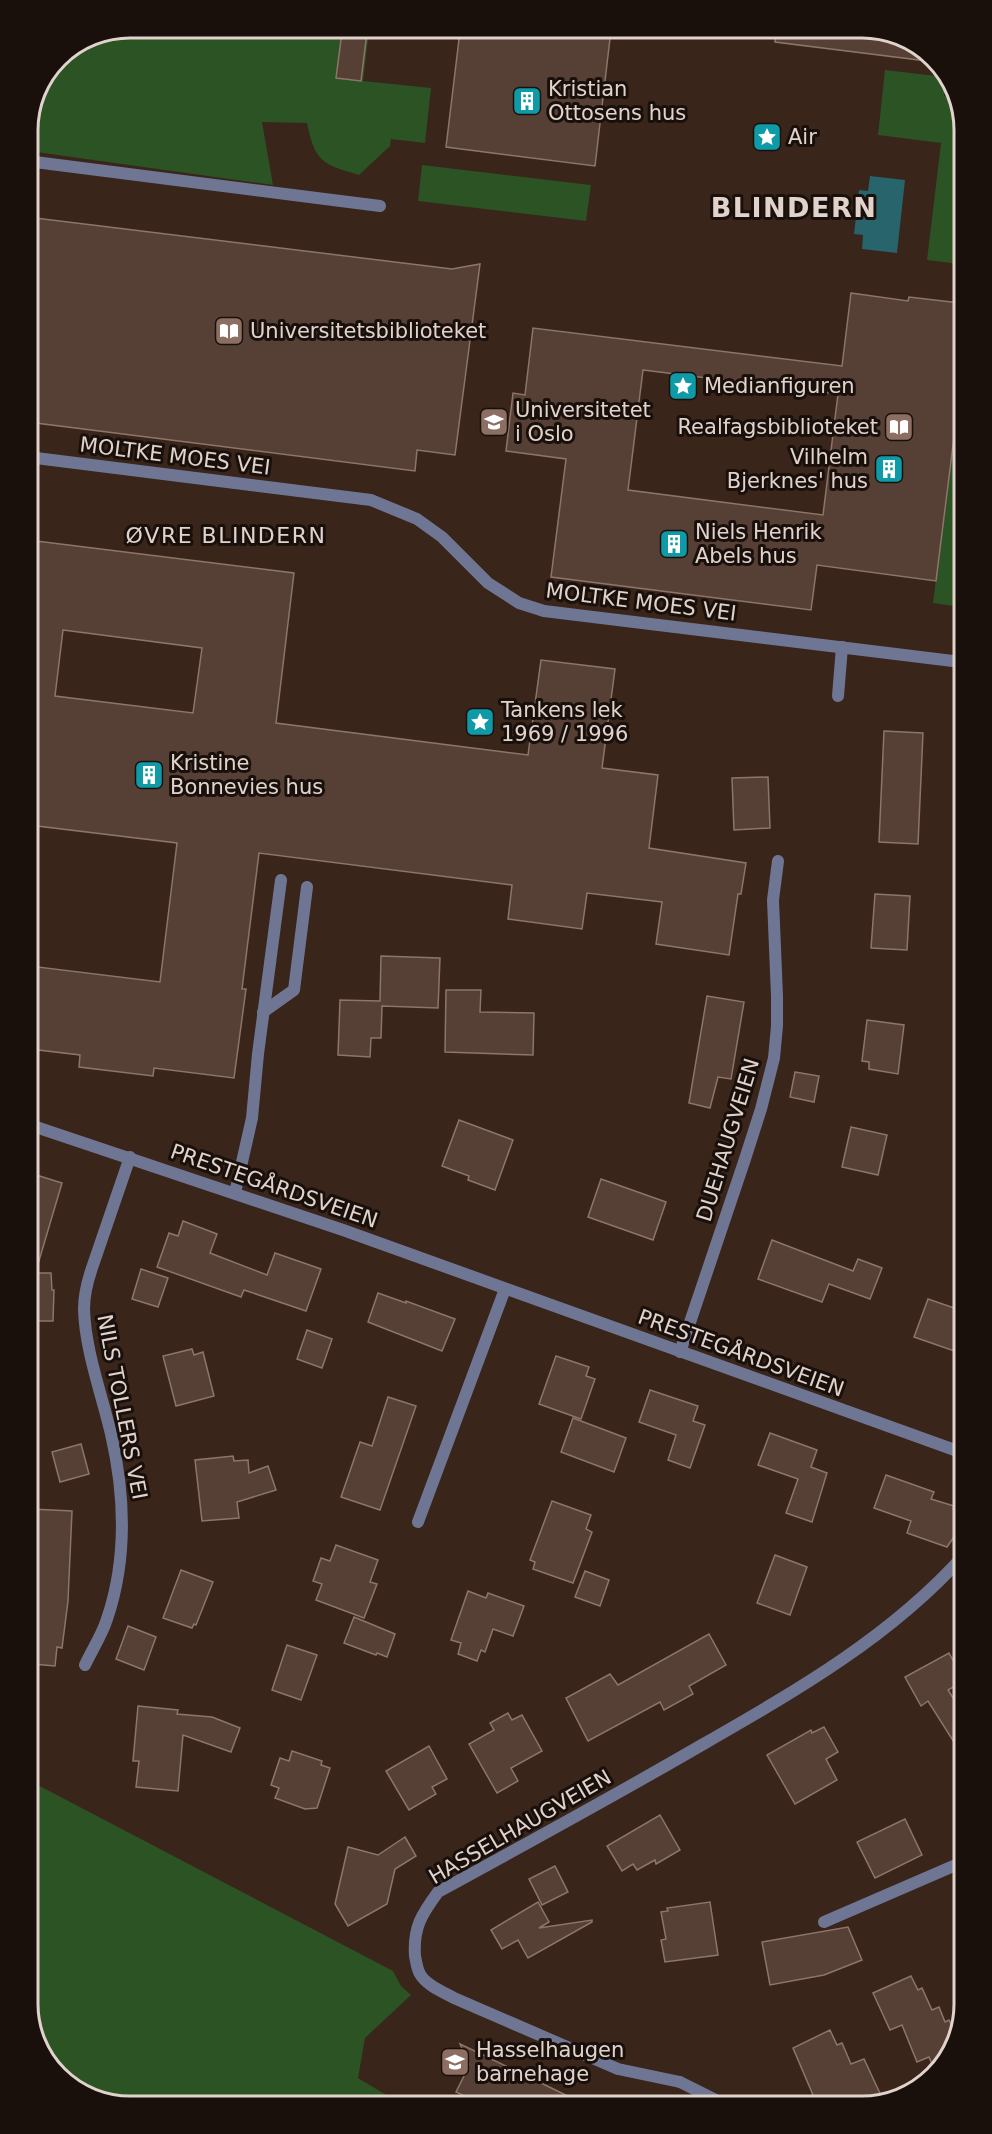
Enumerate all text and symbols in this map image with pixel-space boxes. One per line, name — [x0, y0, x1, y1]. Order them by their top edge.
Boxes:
place label: Kristian Ottosens hus — [548, 77, 686, 125]
building icon: Kristian Ottosens hus — [511, 85, 543, 117]
place icon: Air — [751, 121, 783, 153]
place label: Air — [788, 125, 817, 149]
district label: BLINDERN — [711, 192, 877, 223]
library icon: Universitetsbiblioteket — [213, 315, 245, 347]
place label: Universitetsbiblioteket — [250, 319, 486, 343]
place icon: Medianfiguren — [667, 370, 699, 402]
place label: Medianfiguren — [704, 374, 855, 398]
place label: Universitetet i Oslo — [515, 398, 651, 446]
school or university icon: Universitetet i Oslo — [478, 406, 510, 438]
library icon: Realfagsbiblioteket — [883, 411, 915, 443]
place label: Realfagsbiblioteket — [677, 415, 878, 439]
street label: MOLTKE MOES VEI — [78, 432, 272, 480]
place label: Vilhelm Bjerknes' hus — [727, 445, 868, 493]
building icon: Vilhelm Bjerknes' hus — [873, 453, 905, 485]
place label: Niels Henrik Abels hus — [695, 520, 822, 568]
district label: ØVRE BLINDERN — [126, 523, 326, 548]
building icon: Niels Henrik Abels hus — [658, 528, 690, 560]
street label: MOLTKE MOES VEI — [544, 578, 738, 626]
place label: Tankens lek 1969 / 1996 — [500, 698, 628, 746]
place icon: Tankens lek 1969 / 1996 — [464, 706, 496, 738]
place label: Kristine Bonnevies hus — [170, 751, 323, 799]
building icon: Kristine Bonnevies hus — [133, 759, 165, 791]
street label: DUEHAUGVEIEN — [692, 1055, 764, 1225]
street label: PRESTEGÅRDSVEIEN — [167, 1137, 381, 1233]
street label: PRESTEGÅRDSVEIEN — [635, 1303, 848, 1401]
street label: NILS TOLLERS VEI — [92, 1312, 152, 1502]
street label: HASSELHAUGVEIEN — [425, 1765, 615, 1889]
place label: Hasselhaugen barnehage — [476, 2038, 624, 2086]
school or university icon: Hasselhaugen barnehage — [439, 2046, 471, 2078]

